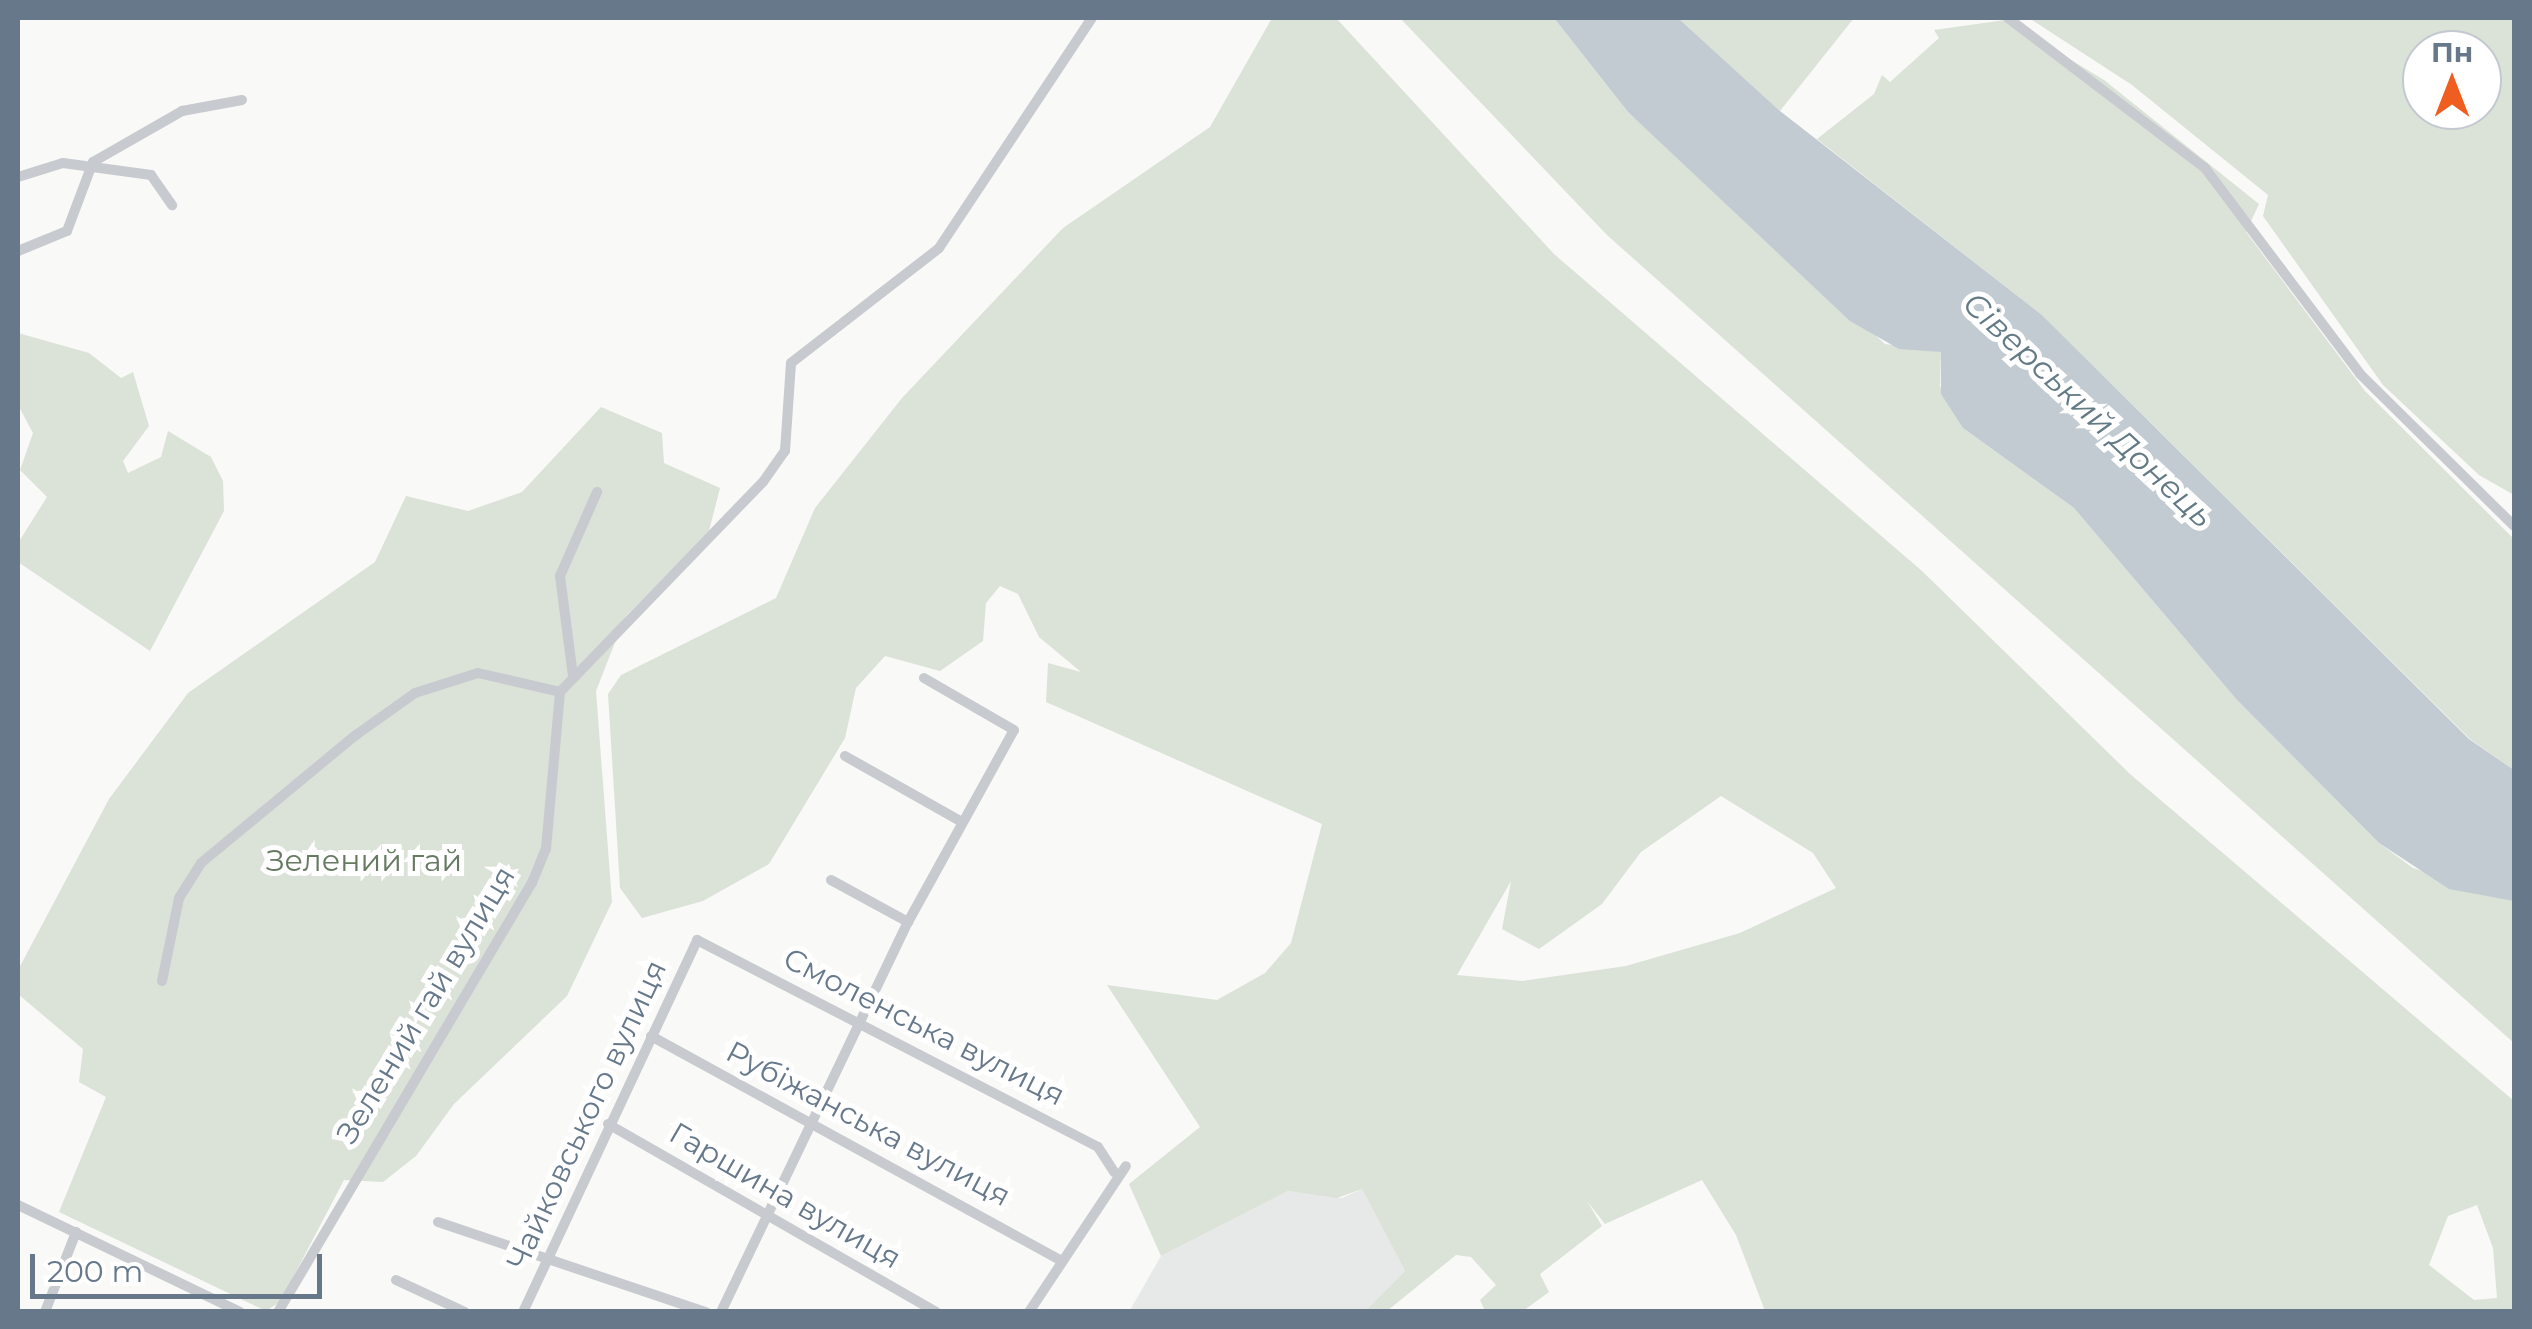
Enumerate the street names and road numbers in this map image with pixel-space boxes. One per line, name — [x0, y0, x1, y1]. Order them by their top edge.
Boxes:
street label: Зелений гай вулиця — [329, 860, 523, 1150]
street label: Смоленська вулиця — [777, 940, 1071, 1114]
street label: Чайковського вулиця — [500, 955, 674, 1275]
street label: Рубіжанська вулиця — [720, 1034, 1016, 1214]
street label: Гаршина вулиця — [663, 1115, 907, 1277]

